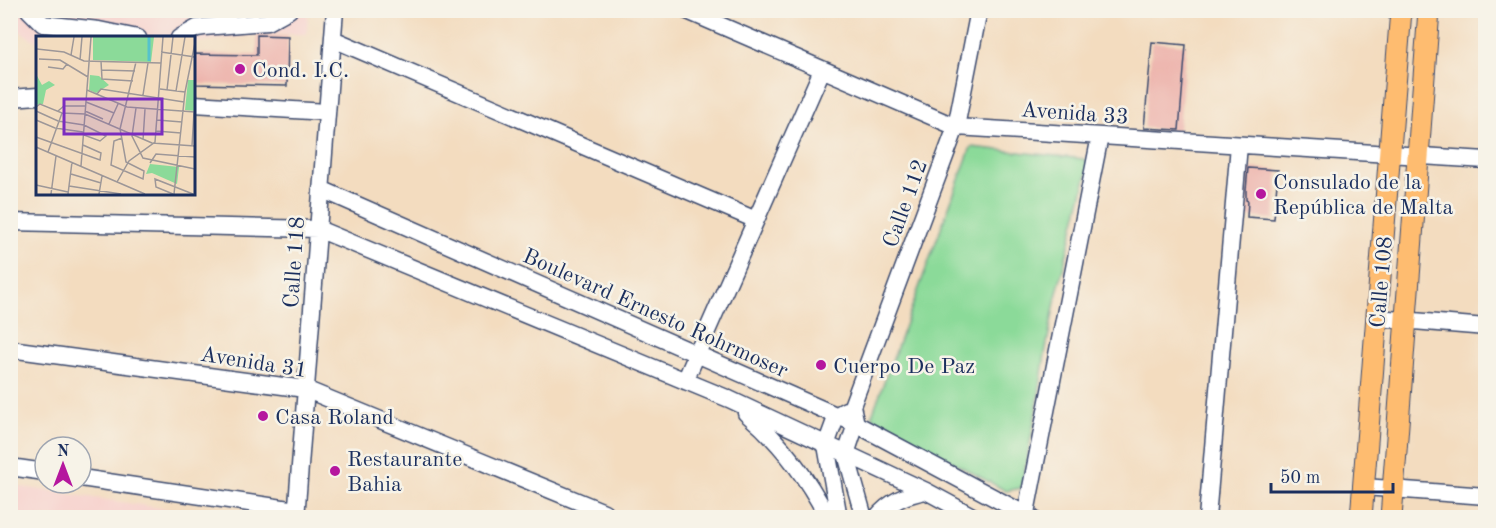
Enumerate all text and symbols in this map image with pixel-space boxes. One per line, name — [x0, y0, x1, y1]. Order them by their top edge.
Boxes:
inset map — [36, 36, 195, 195]
place label: Cond. I.C. — [252, 60, 349, 82]
marker: Cond. I.C. — [233, 62, 247, 76]
street label: Avenida 33 — [1020, 99, 1129, 129]
street label: Calle 112 — [880, 157, 932, 251]
place label: Consulado de la República de Malta — [1273, 172, 1453, 219]
marker: Consulado de la República de Malta — [1254, 187, 1268, 201]
street label: Calle 118 — [281, 215, 309, 309]
street label: Calle 108 — [1367, 235, 1397, 329]
street label: Boulevard Ernesto Rohrmoser — [519, 245, 791, 382]
street label: Avenida 31 — [199, 344, 309, 382]
place label: Cuerpo De Paz — [833, 356, 975, 378]
marker: Cuerpo De Paz — [814, 358, 828, 372]
place label: Casa Roland — [275, 407, 394, 429]
marker: Casa Roland — [256, 409, 270, 423]
north arrow — [33, 435, 93, 495]
text: N — [57, 444, 70, 460]
place label: Restaurante Bahia — [347, 449, 462, 496]
scale bar — [1271, 456, 1392, 494]
marker: Restaurante Bahia — [328, 464, 342, 478]
text: 50 m — [1280, 469, 1320, 487]

